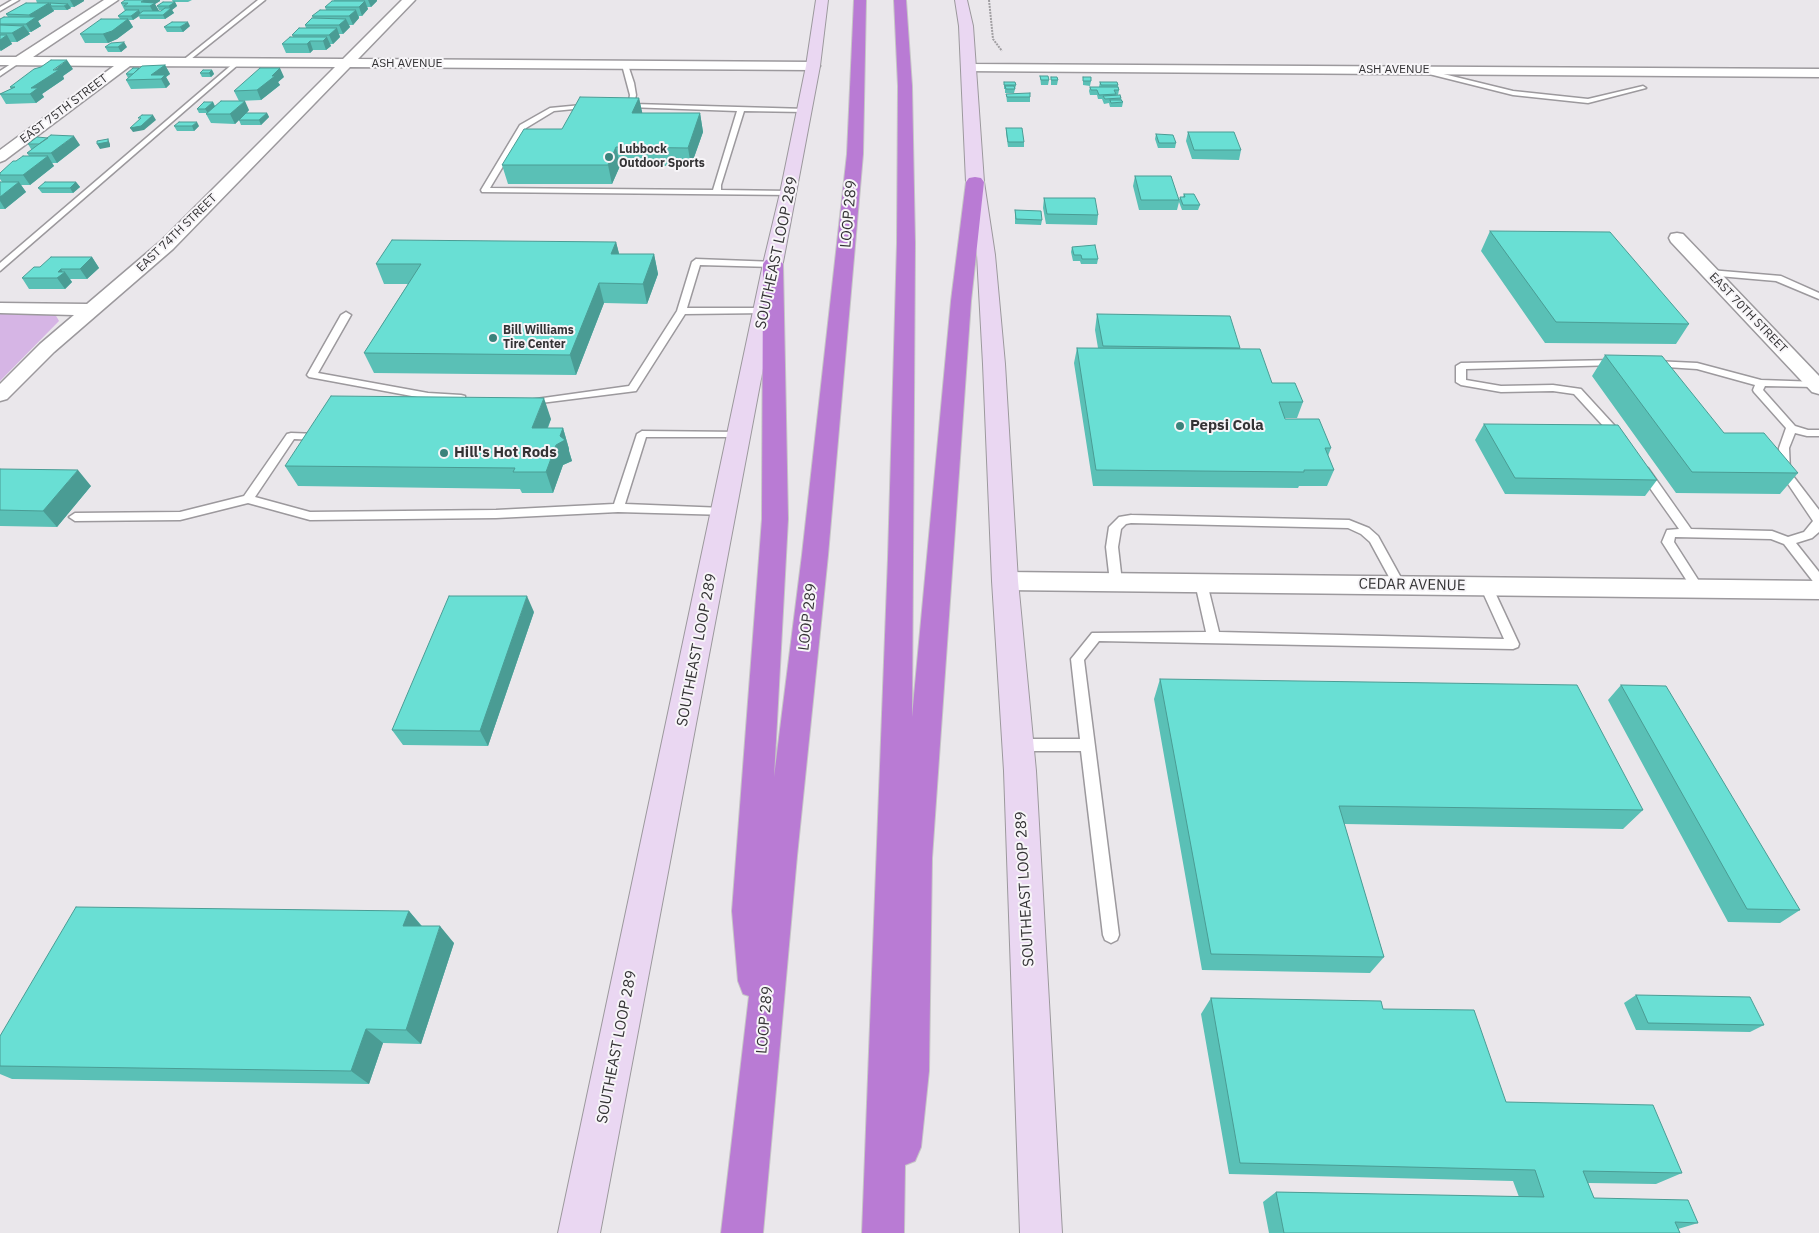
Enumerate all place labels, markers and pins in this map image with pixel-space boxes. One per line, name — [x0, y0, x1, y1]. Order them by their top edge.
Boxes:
place label: Lubbock Outdoor Sports — [619, 143, 705, 171]
marker: Lubbock Outdoor Sports — [603, 151, 615, 163]
place label: Bill Williams Tire Center — [503, 324, 574, 352]
marker: Bill Williams Tire Center — [487, 332, 499, 344]
place label: Pepsi Cola — [1190, 417, 1264, 435]
marker: Pepsi Cola — [1174, 420, 1186, 432]
place label: Hill's Hot Rods — [454, 444, 557, 462]
marker: Hill's Hot Rods — [438, 447, 450, 459]

